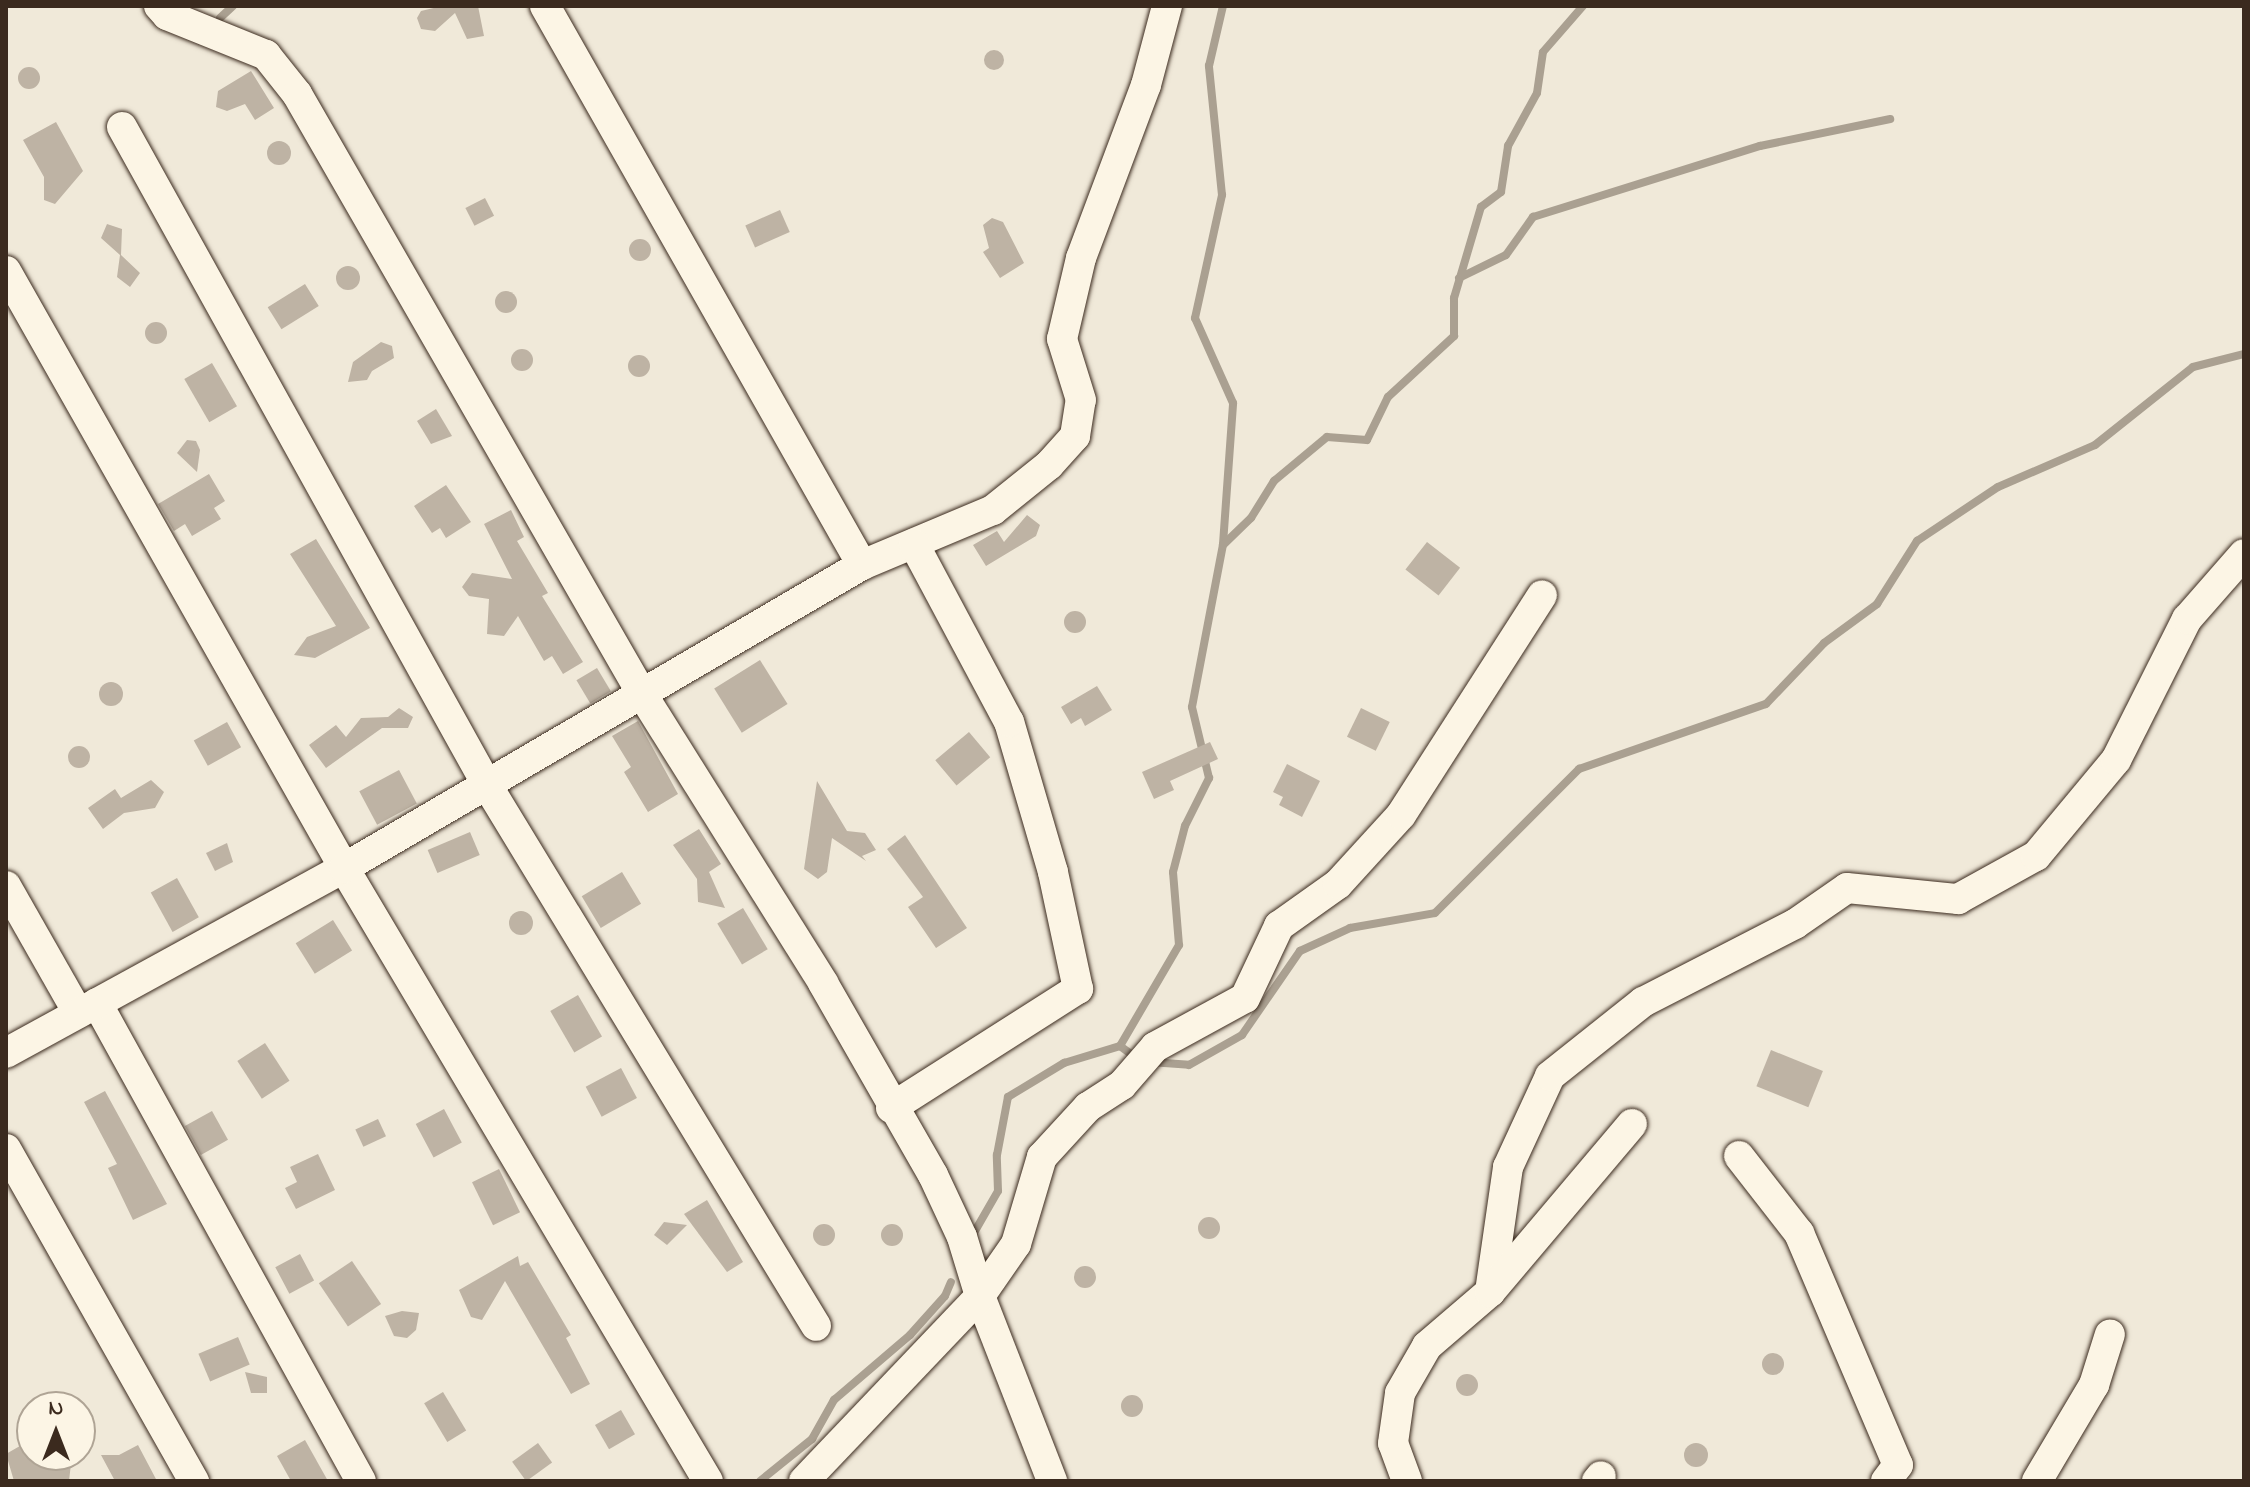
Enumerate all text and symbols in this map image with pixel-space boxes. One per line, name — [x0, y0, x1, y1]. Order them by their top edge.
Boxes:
north arrow — [16, 1391, 96, 1471]
text: N — [49, 1393, 63, 1425]

